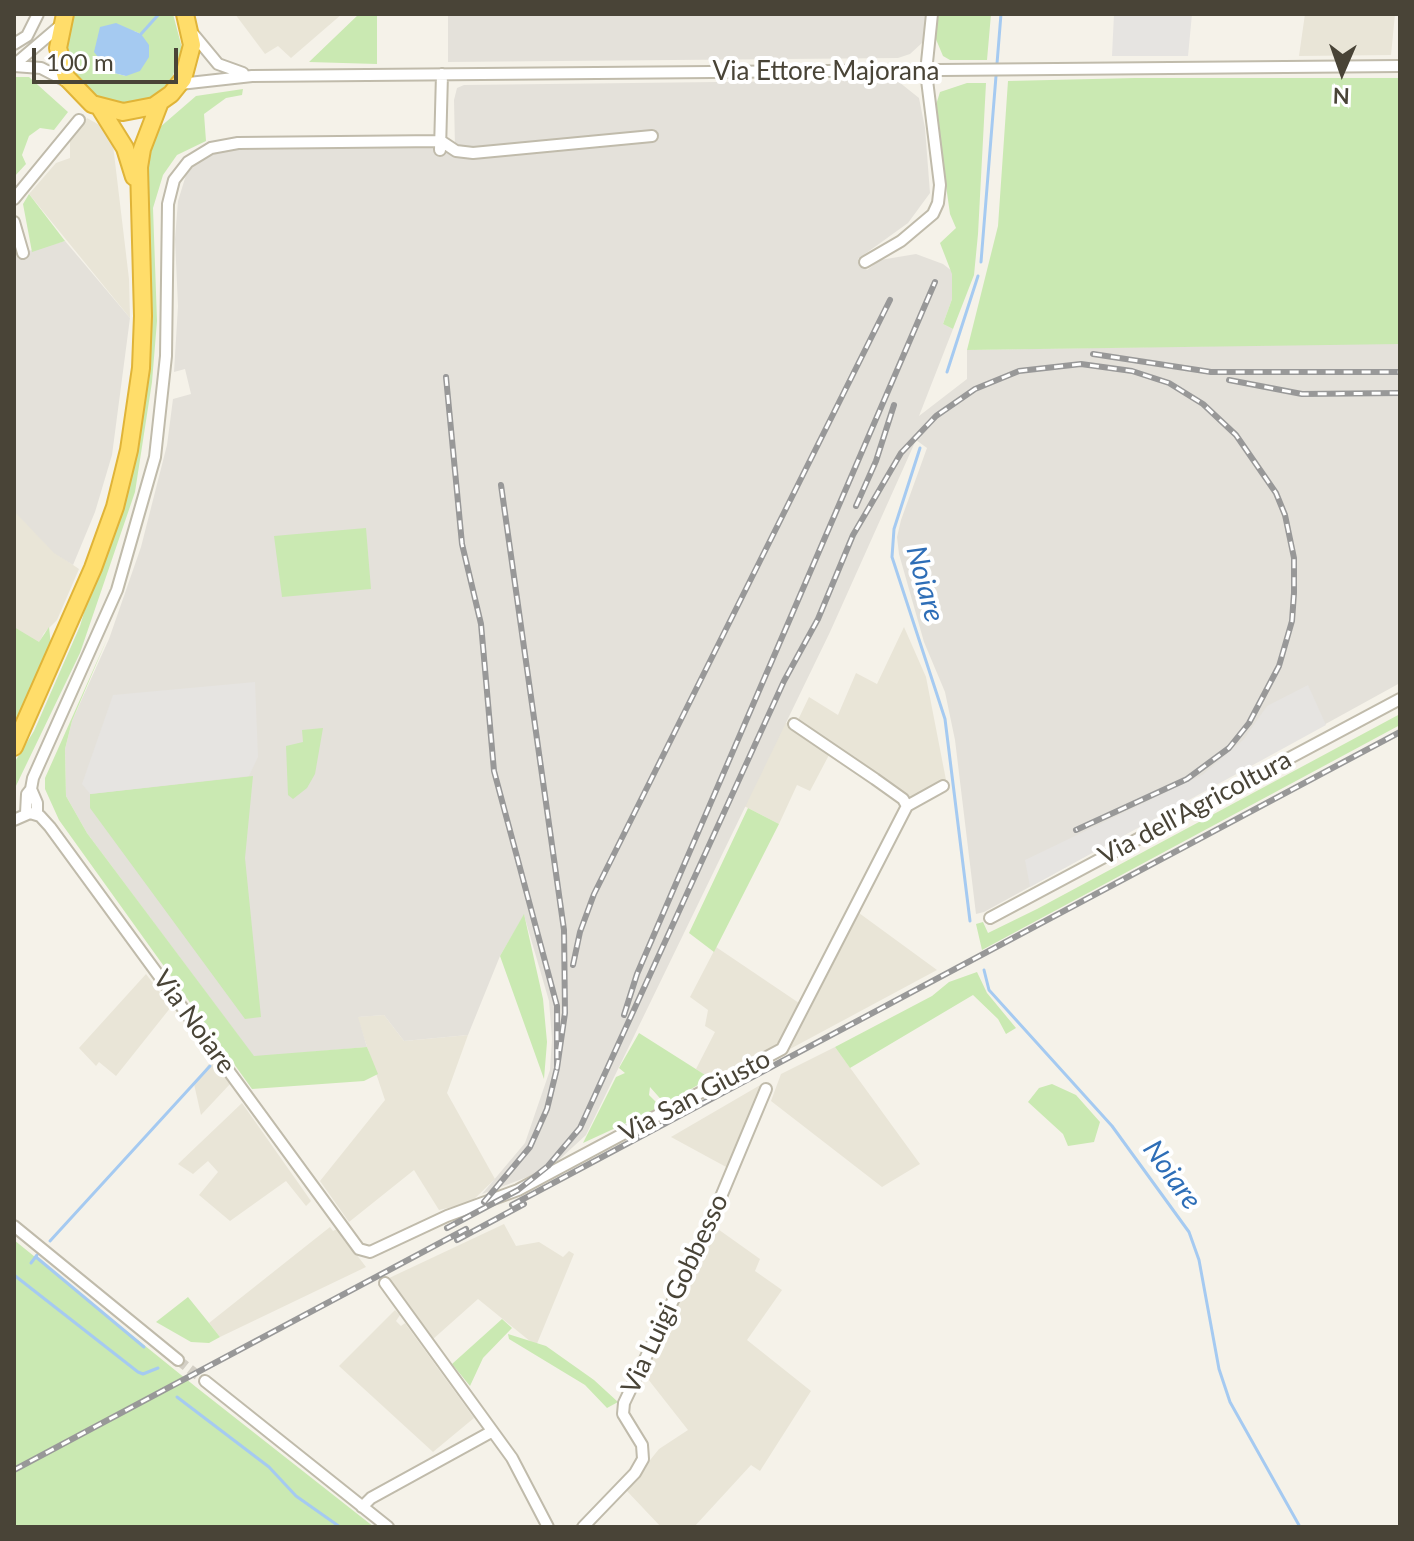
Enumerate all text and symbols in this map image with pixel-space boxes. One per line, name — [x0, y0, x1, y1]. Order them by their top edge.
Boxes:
scale bar — [36, 32, 182, 82]
north arrow — [1302, 32, 1382, 112]
text: 100 m — [46, 47, 114, 76]
street label: Via Ettore Majorana — [713, 56, 939, 88]
text: N — [1332, 83, 1350, 110]
water label: Noiare — [899, 542, 951, 626]
street label: Via dell'Agricoltura — [1093, 744, 1297, 872]
street label: Via Noiare — [146, 965, 242, 1079]
street label: Via San Giusto — [614, 1043, 776, 1149]
water label: Noiare — [1136, 1134, 1208, 1216]
street label: Via Luigi Gobbesso — [615, 1189, 735, 1399]

